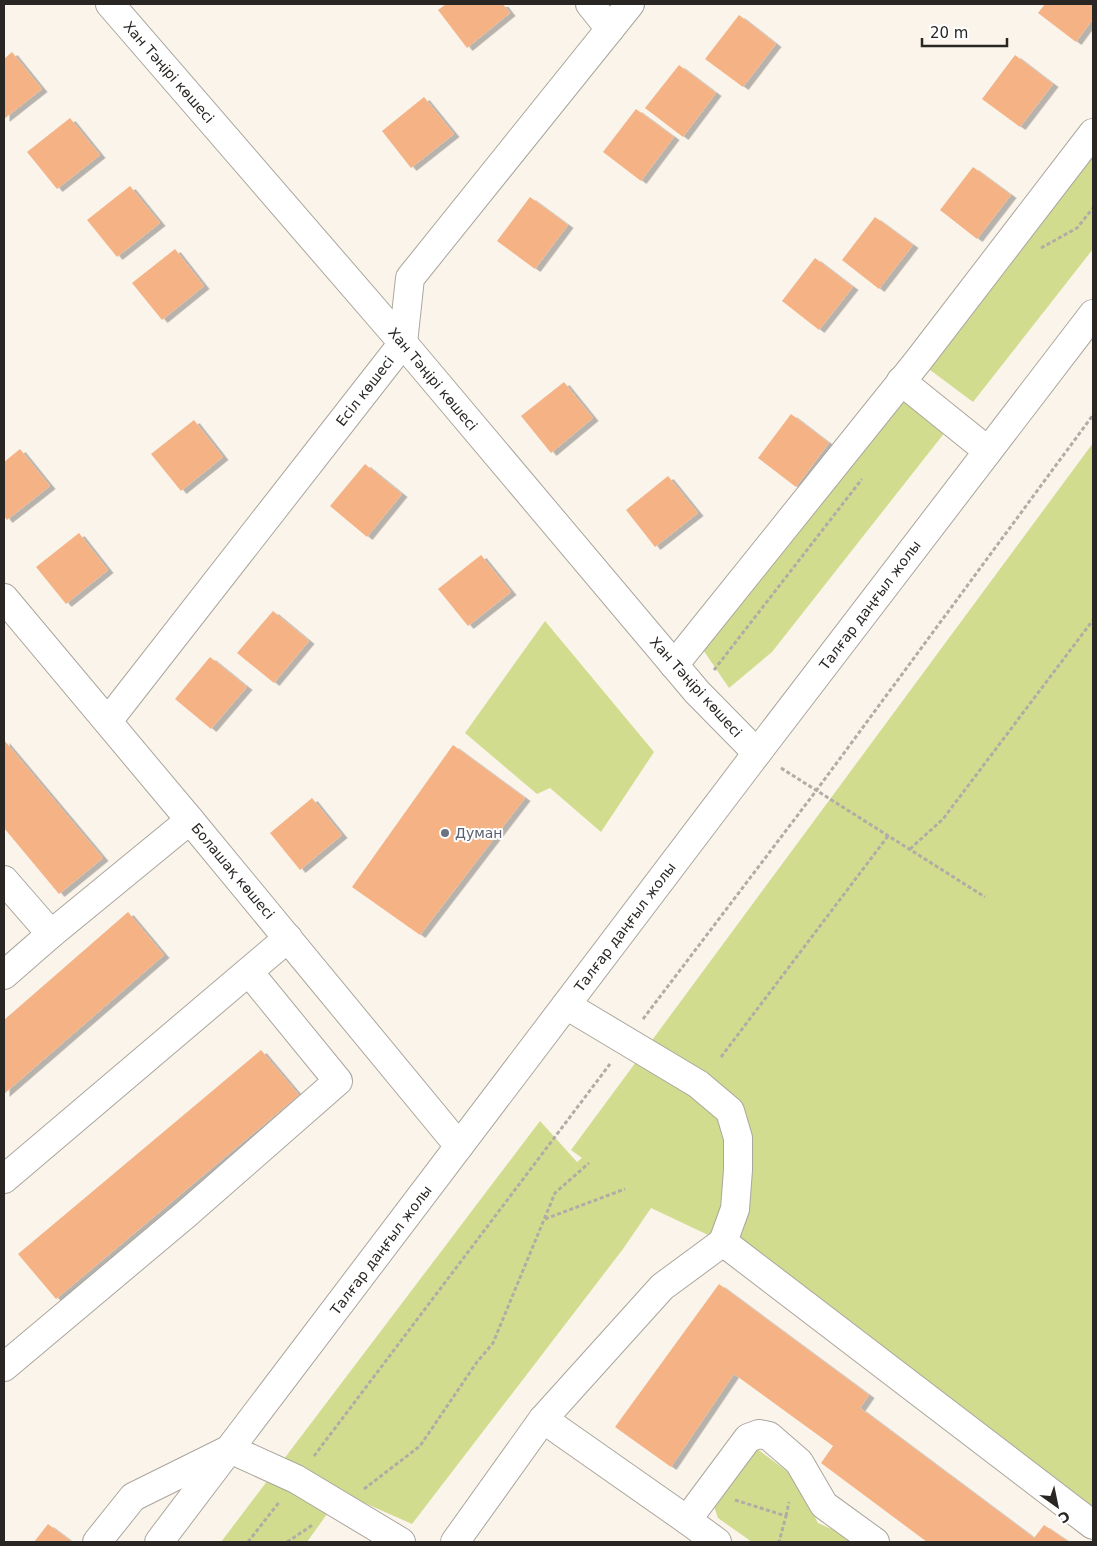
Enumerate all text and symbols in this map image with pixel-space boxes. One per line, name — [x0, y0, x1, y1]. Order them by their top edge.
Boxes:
scale bar — [922, 15, 1007, 47]
street label: Хан Тәңірі көшесі — [121, 18, 217, 126]
text: 20 m — [930, 24, 968, 42]
street label: Хан Тәңірі көшесі — [385, 324, 481, 434]
street label: Есіл көшесі — [333, 353, 397, 429]
street label: Талғар даңғыл жолы — [816, 537, 924, 674]
street label: Хан Тәңірі көшесі — [647, 634, 745, 740]
street label: Болашақ көшесі — [188, 820, 278, 922]
place label: Думан — [455, 825, 503, 841]
marker: Думан — [439, 827, 451, 839]
street label: Талғар даңғыл жолы — [571, 859, 679, 996]
street label: Талғар даңғыл жолы — [327, 1182, 435, 1319]
north arrow — [1032, 1481, 1082, 1531]
text: С — [1055, 1507, 1073, 1526]

